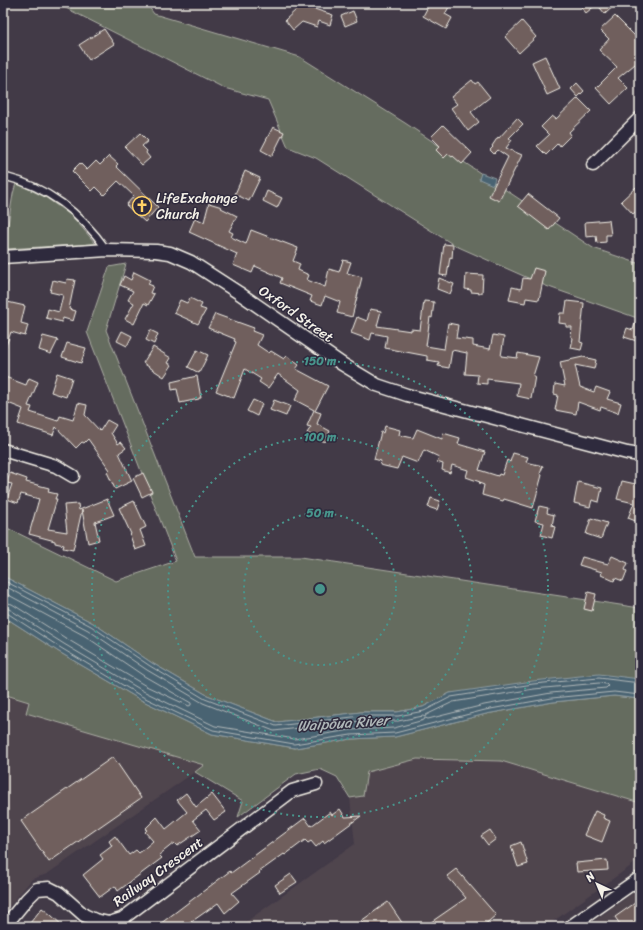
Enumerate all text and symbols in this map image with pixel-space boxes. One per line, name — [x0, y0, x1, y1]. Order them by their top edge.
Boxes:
place label: LifeExchange Church — [156, 186, 238, 227]
church icon: LifeExchange Church — [131, 195, 153, 217]
street label: Oxford Street — [253, 279, 339, 349]
text: 150 m — [304, 350, 337, 372]
text: 100 m — [304, 426, 337, 448]
text: 50 m — [306, 502, 334, 524]
centre of rings — [313, 582, 327, 596]
water label: Waipōua River — [296, 707, 393, 739]
street label: Railway Crescent — [107, 830, 209, 914]
north arrow — [577, 864, 617, 904]
text: N — [580, 867, 600, 887]

